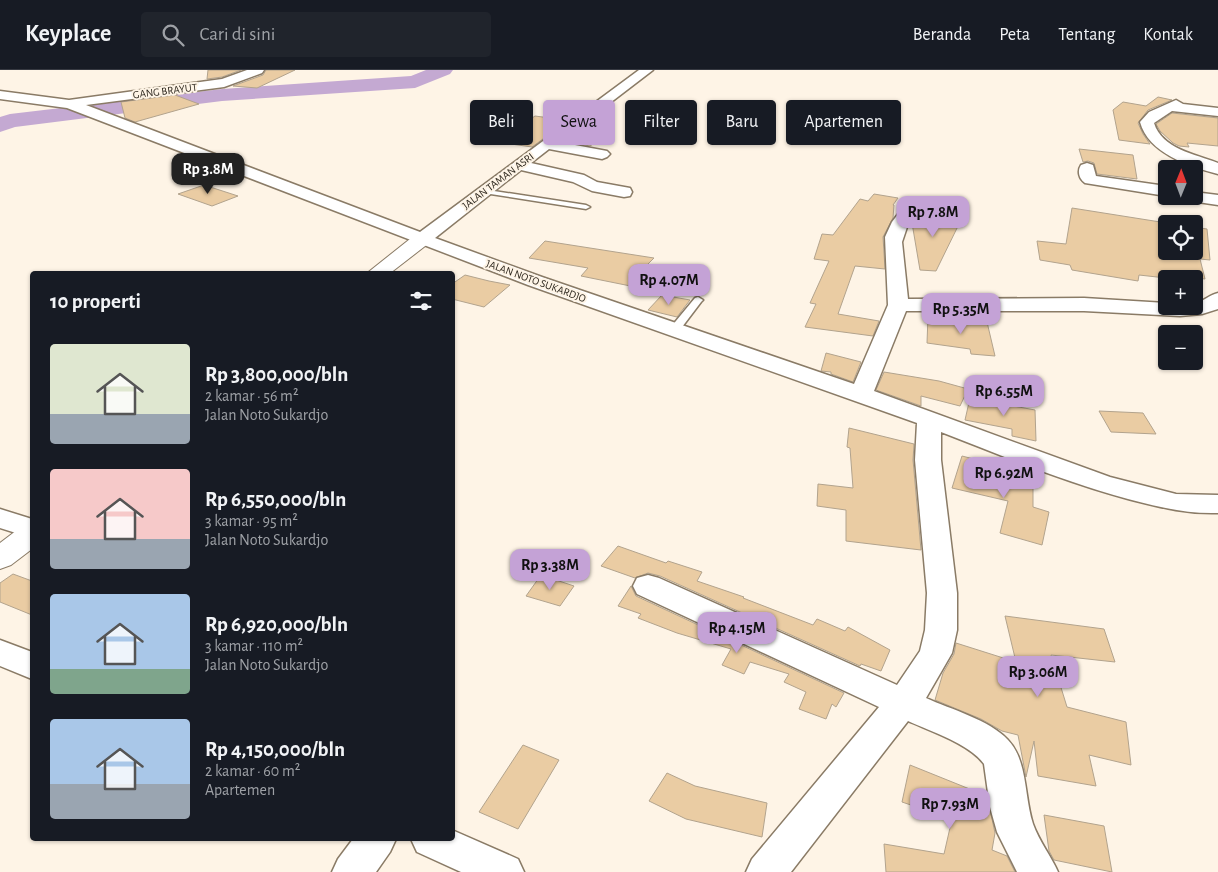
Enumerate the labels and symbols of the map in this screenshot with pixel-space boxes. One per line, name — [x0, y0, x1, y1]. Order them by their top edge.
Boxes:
street label: GANG BRAYUT — [132, 82, 198, 100]
street label: JALAN TAMAN ASRI — [460, 151, 536, 211]
pin: Rp 3.8M — [162, 152, 254, 195]
north arrow — [1158, 160, 1202, 205]
pin: Rp 7.8M — [887, 196, 979, 238]
street label: JALAN NOTO SUKARDJO — [485, 258, 587, 304]
pin: Rp 4.07M — [617, 264, 721, 306]
pin: Rp 5.35M — [909, 292, 1013, 335]
pin: Rp 6.55M — [952, 374, 1056, 417]
pin: Rp 6.92M — [952, 456, 1056, 499]
pin: Rp 3.38M — [498, 548, 602, 591]
pin: Rp 4.15M — [685, 612, 789, 654]
pin: Rp 3.06M — [986, 656, 1090, 698]
pin: Rp 7.93M — [898, 788, 1002, 830]

